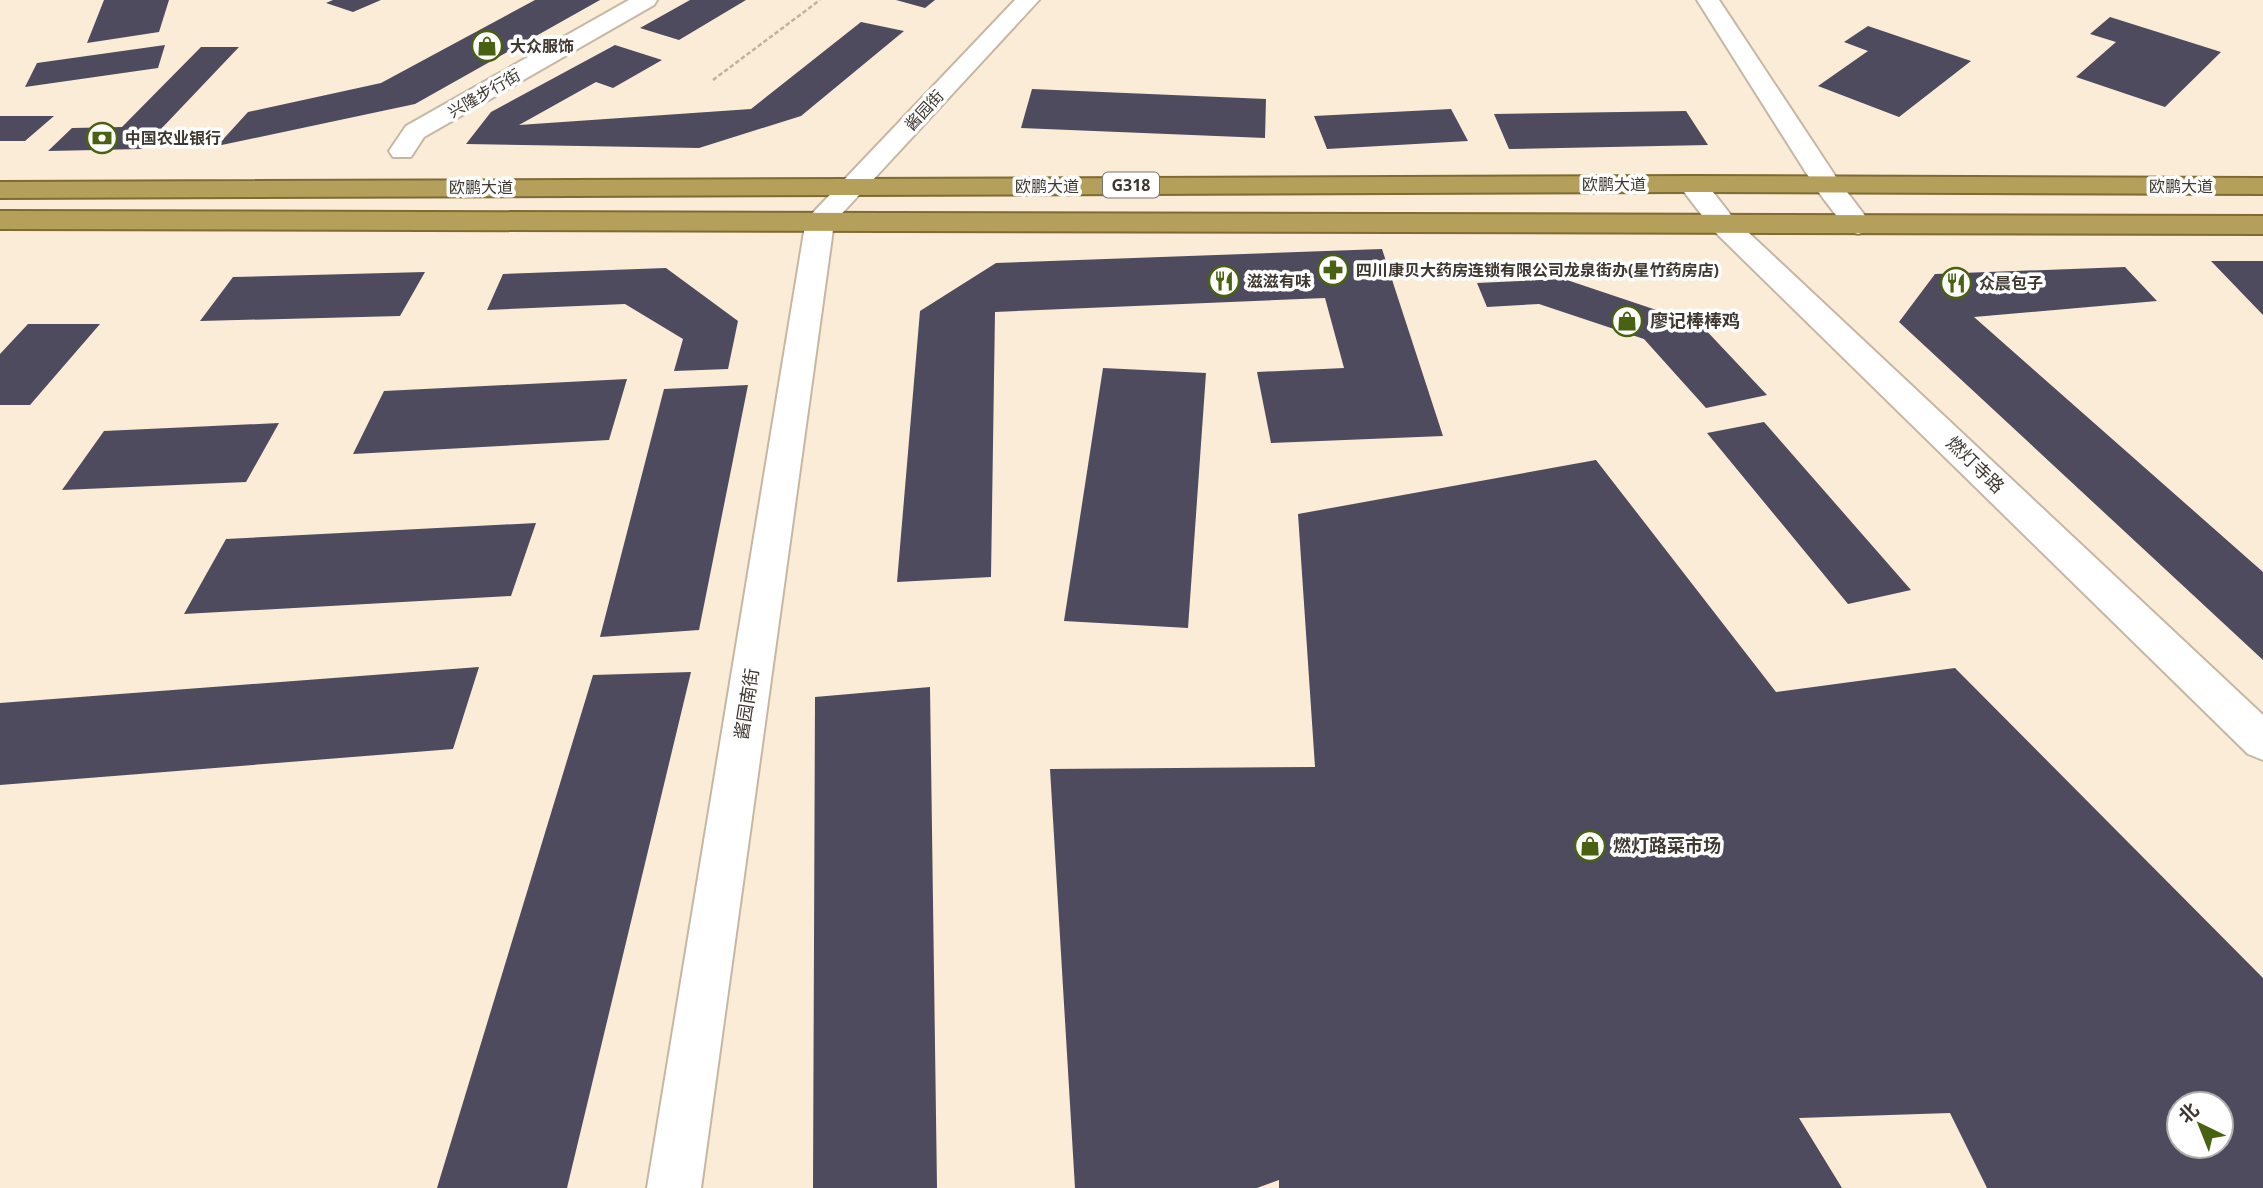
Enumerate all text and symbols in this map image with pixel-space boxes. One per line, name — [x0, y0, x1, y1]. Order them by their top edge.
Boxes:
shop icon: 大众服饰 — [470, 29, 504, 63]
place label: 大众服饰 — [510, 35, 574, 57]
street label: 兴隆步行街 — [444, 63, 524, 123]
street label: 酱园街 — [900, 85, 948, 135]
bank icon: 中国农业银行 — [85, 121, 119, 155]
place label: 中国农业银行 — [125, 127, 221, 149]
road number: G318 — [1103, 172, 1159, 197]
street label: 欧鹏大道 — [1582, 173, 1646, 195]
street label: 欧鹏大道 — [1015, 175, 1079, 197]
street label: 欧鹏大道 — [2149, 175, 2213, 197]
street label: 欧鹏大道 — [449, 176, 513, 198]
pharmacy icon: 四川康贝大药房连锁有限公司龙泉街办(星竹药房店) — [1316, 253, 1350, 287]
place label: 四川康贝大药房连锁有限公司龙泉街办(星竹药房店) — [1356, 259, 1719, 281]
restaurant icon: 滋滋有味 — [1207, 264, 1241, 298]
restaurant icon: 众晨包子 — [1939, 266, 1973, 300]
place label: 滋滋有味 — [1247, 270, 1311, 292]
place label: 众晨包子 — [1979, 272, 2043, 294]
shop icon: 廖记棒棒鸡 — [1610, 304, 1644, 338]
place label: 廖记棒棒鸡 — [1650, 308, 1740, 332]
street label: 燃灯寺路 — [1941, 431, 2010, 498]
street label: 酱园南街 — [729, 666, 763, 741]
shop icon: 燃灯路菜市场 — [1573, 829, 1607, 863]
place label: 燃灯路菜市场 — [1613, 833, 1721, 857]
north arrow — [2165, 1090, 2235, 1160]
text: 北 — [2173, 1097, 2204, 1129]

